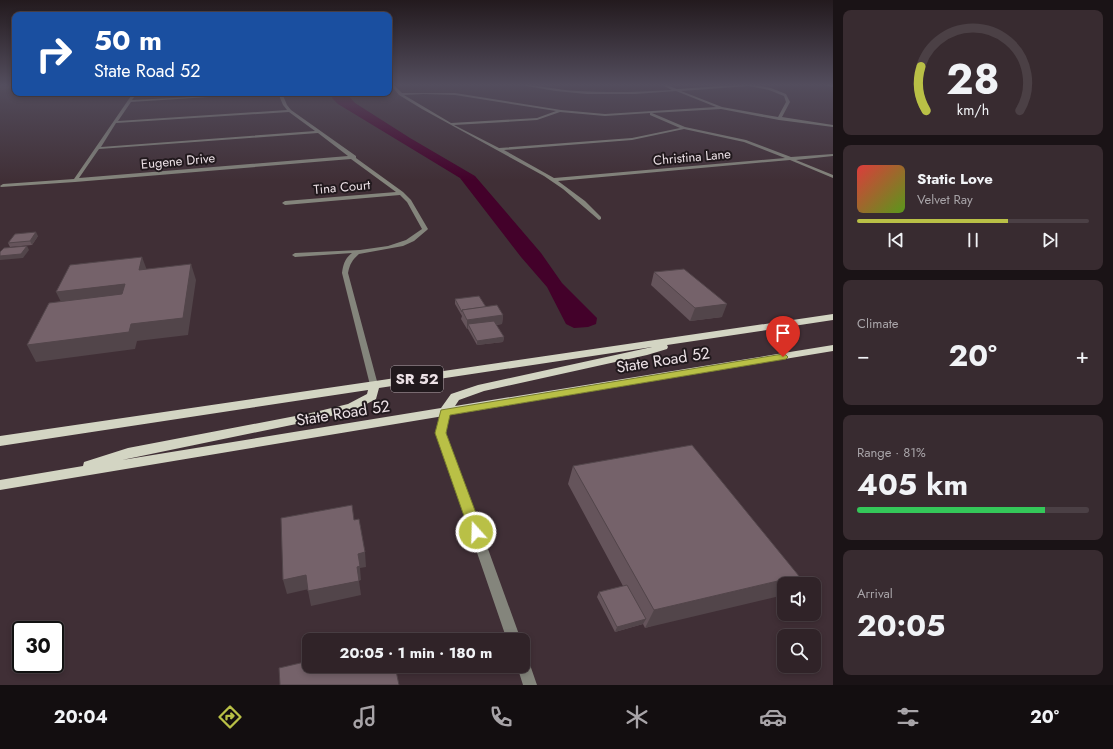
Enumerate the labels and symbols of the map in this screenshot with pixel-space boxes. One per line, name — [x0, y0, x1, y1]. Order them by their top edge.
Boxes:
street label: Christina Lane — [652, 144, 732, 170]
street label: Eugene Drive — [140, 148, 216, 174]
street label: Tina Court — [313, 175, 372, 199]
pin — [766, 316, 800, 357]
street label: State Road 52 — [614, 341, 712, 379]
road number: SR 52 — [391, 366, 443, 392]
street label: State Road 52 — [294, 394, 392, 432]
position arrow — [455, 511, 497, 553]
speed limit sign: 30 — [12, 621, 64, 673]

